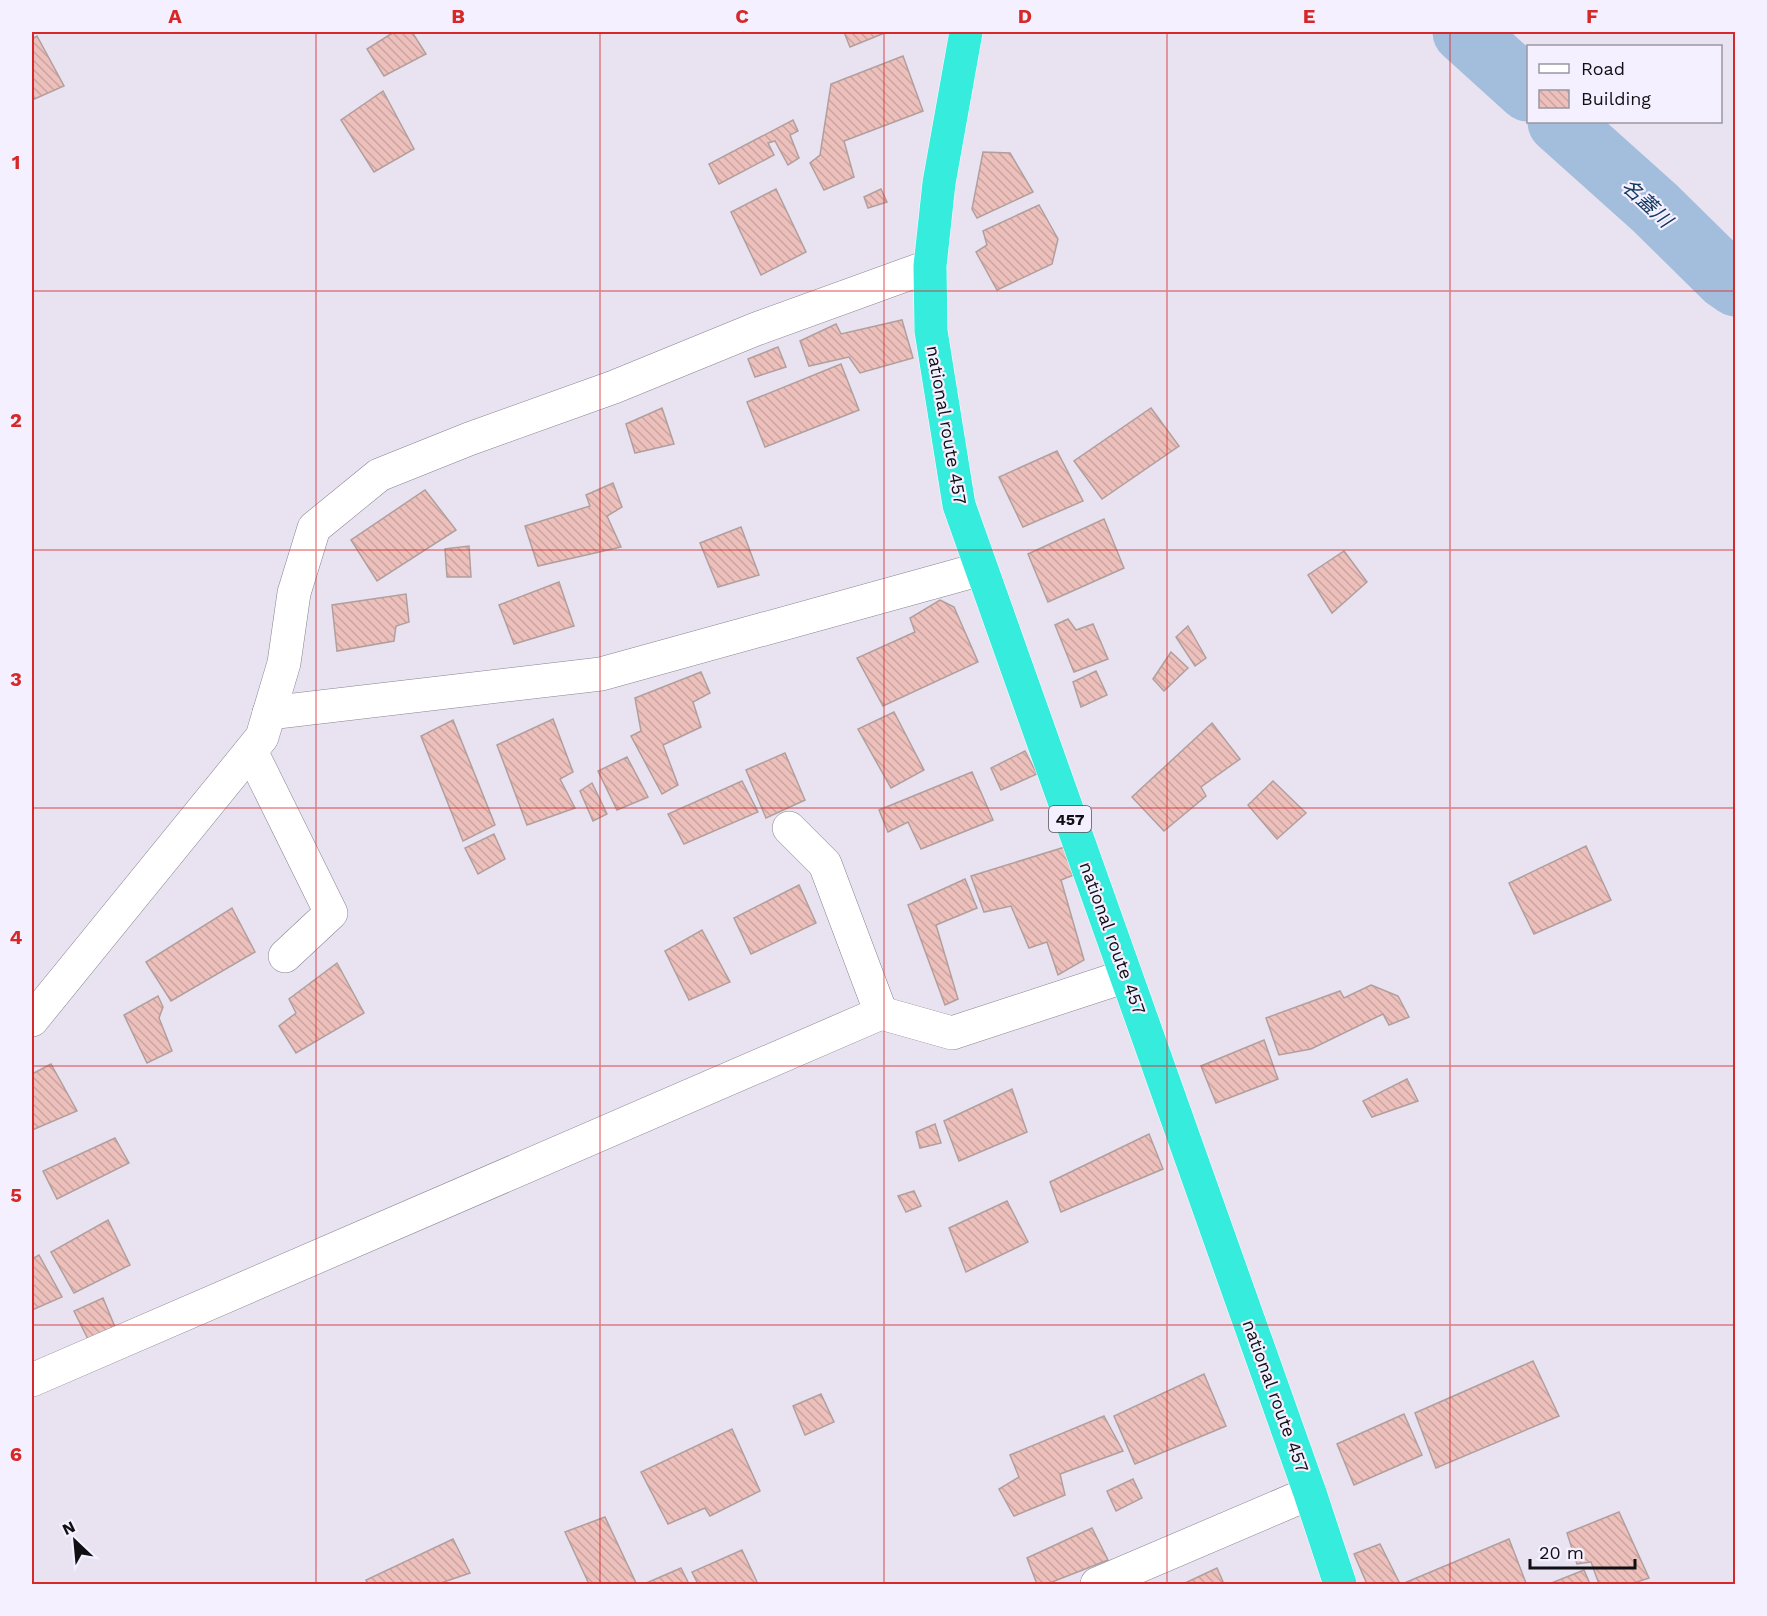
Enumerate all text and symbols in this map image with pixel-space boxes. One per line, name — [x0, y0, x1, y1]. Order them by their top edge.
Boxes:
text: A — [168, 4, 182, 28]
text: B — [451, 4, 465, 28]
text: C — [735, 4, 749, 28]
text: D — [1018, 4, 1032, 28]
text: E — [1303, 4, 1315, 28]
text: F — [1586, 4, 1598, 28]
legend — [1527, 45, 1722, 123]
text: Road — [1581, 58, 1625, 79]
text: Building — [1581, 88, 1651, 109]
text: 1 — [12, 150, 20, 174]
water label: 名蓋川 — [1617, 174, 1679, 234]
street label: national route 457 — [923, 344, 971, 506]
text: 2 — [10, 408, 22, 432]
text: 3 — [10, 667, 22, 691]
road number: 457 — [1049, 806, 1091, 832]
street label: national route 457 — [1076, 859, 1150, 1017]
text: 4 — [10, 925, 23, 949]
text: 5 — [10, 1183, 22, 1207]
street label: national route 457 — [1239, 1317, 1313, 1475]
text: 6 — [10, 1442, 22, 1466]
north arrow — [45, 1511, 105, 1571]
text: N — [59, 1517, 78, 1539]
scale bar — [1530, 1532, 1635, 1570]
text: 20 m — [1539, 1542, 1584, 1563]

